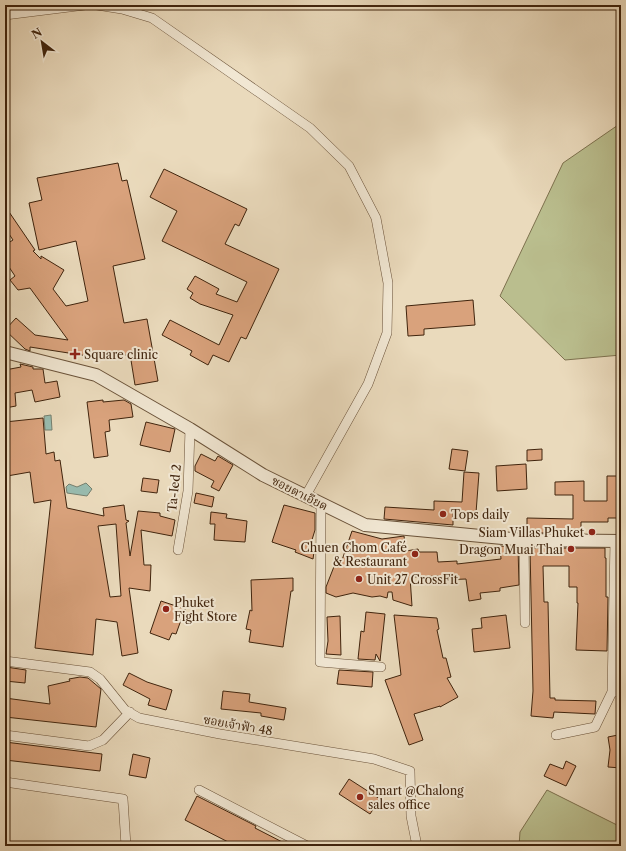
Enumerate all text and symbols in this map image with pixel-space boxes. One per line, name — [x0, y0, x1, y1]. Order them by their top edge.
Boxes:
north arrow — [22, 22, 62, 62]
text: N — [29, 25, 45, 42]
place label: Square clinic — [84, 347, 158, 362]
marker: Square clinic — [69, 348, 81, 360]
street label: Ta-Ied 2 — [164, 463, 184, 513]
street label: ซอยตาเอียด — [269, 472, 331, 514]
place label: Tops daily — [451, 507, 510, 522]
marker: Tops daily — [438, 509, 448, 519]
place label: Siam Villas Phuket — [478, 525, 585, 540]
marker: Siam Villas Phuket — [587, 527, 597, 537]
place label: Chuen Chom Café & Restaurant — [300, 540, 408, 569]
place label: Dragon Muai Thai — [459, 542, 563, 557]
marker: Dragon Muai Thai — [566, 544, 576, 554]
marker: Chuen Chom Café & Restaurant — [410, 549, 420, 559]
place label: Unit 27 CrossFit — [367, 572, 459, 587]
marker: Unit 27 CrossFit — [354, 574, 364, 584]
place label: Phuket Fight Store — [174, 595, 237, 624]
marker: Phuket Fight Store — [161, 604, 171, 614]
street label: ซอยเจ้าฟ้า 48 — [202, 712, 274, 738]
place label: Smart @Chalong sales office — [368, 783, 464, 812]
marker: Smart @Chalong sales office — [355, 792, 365, 802]

